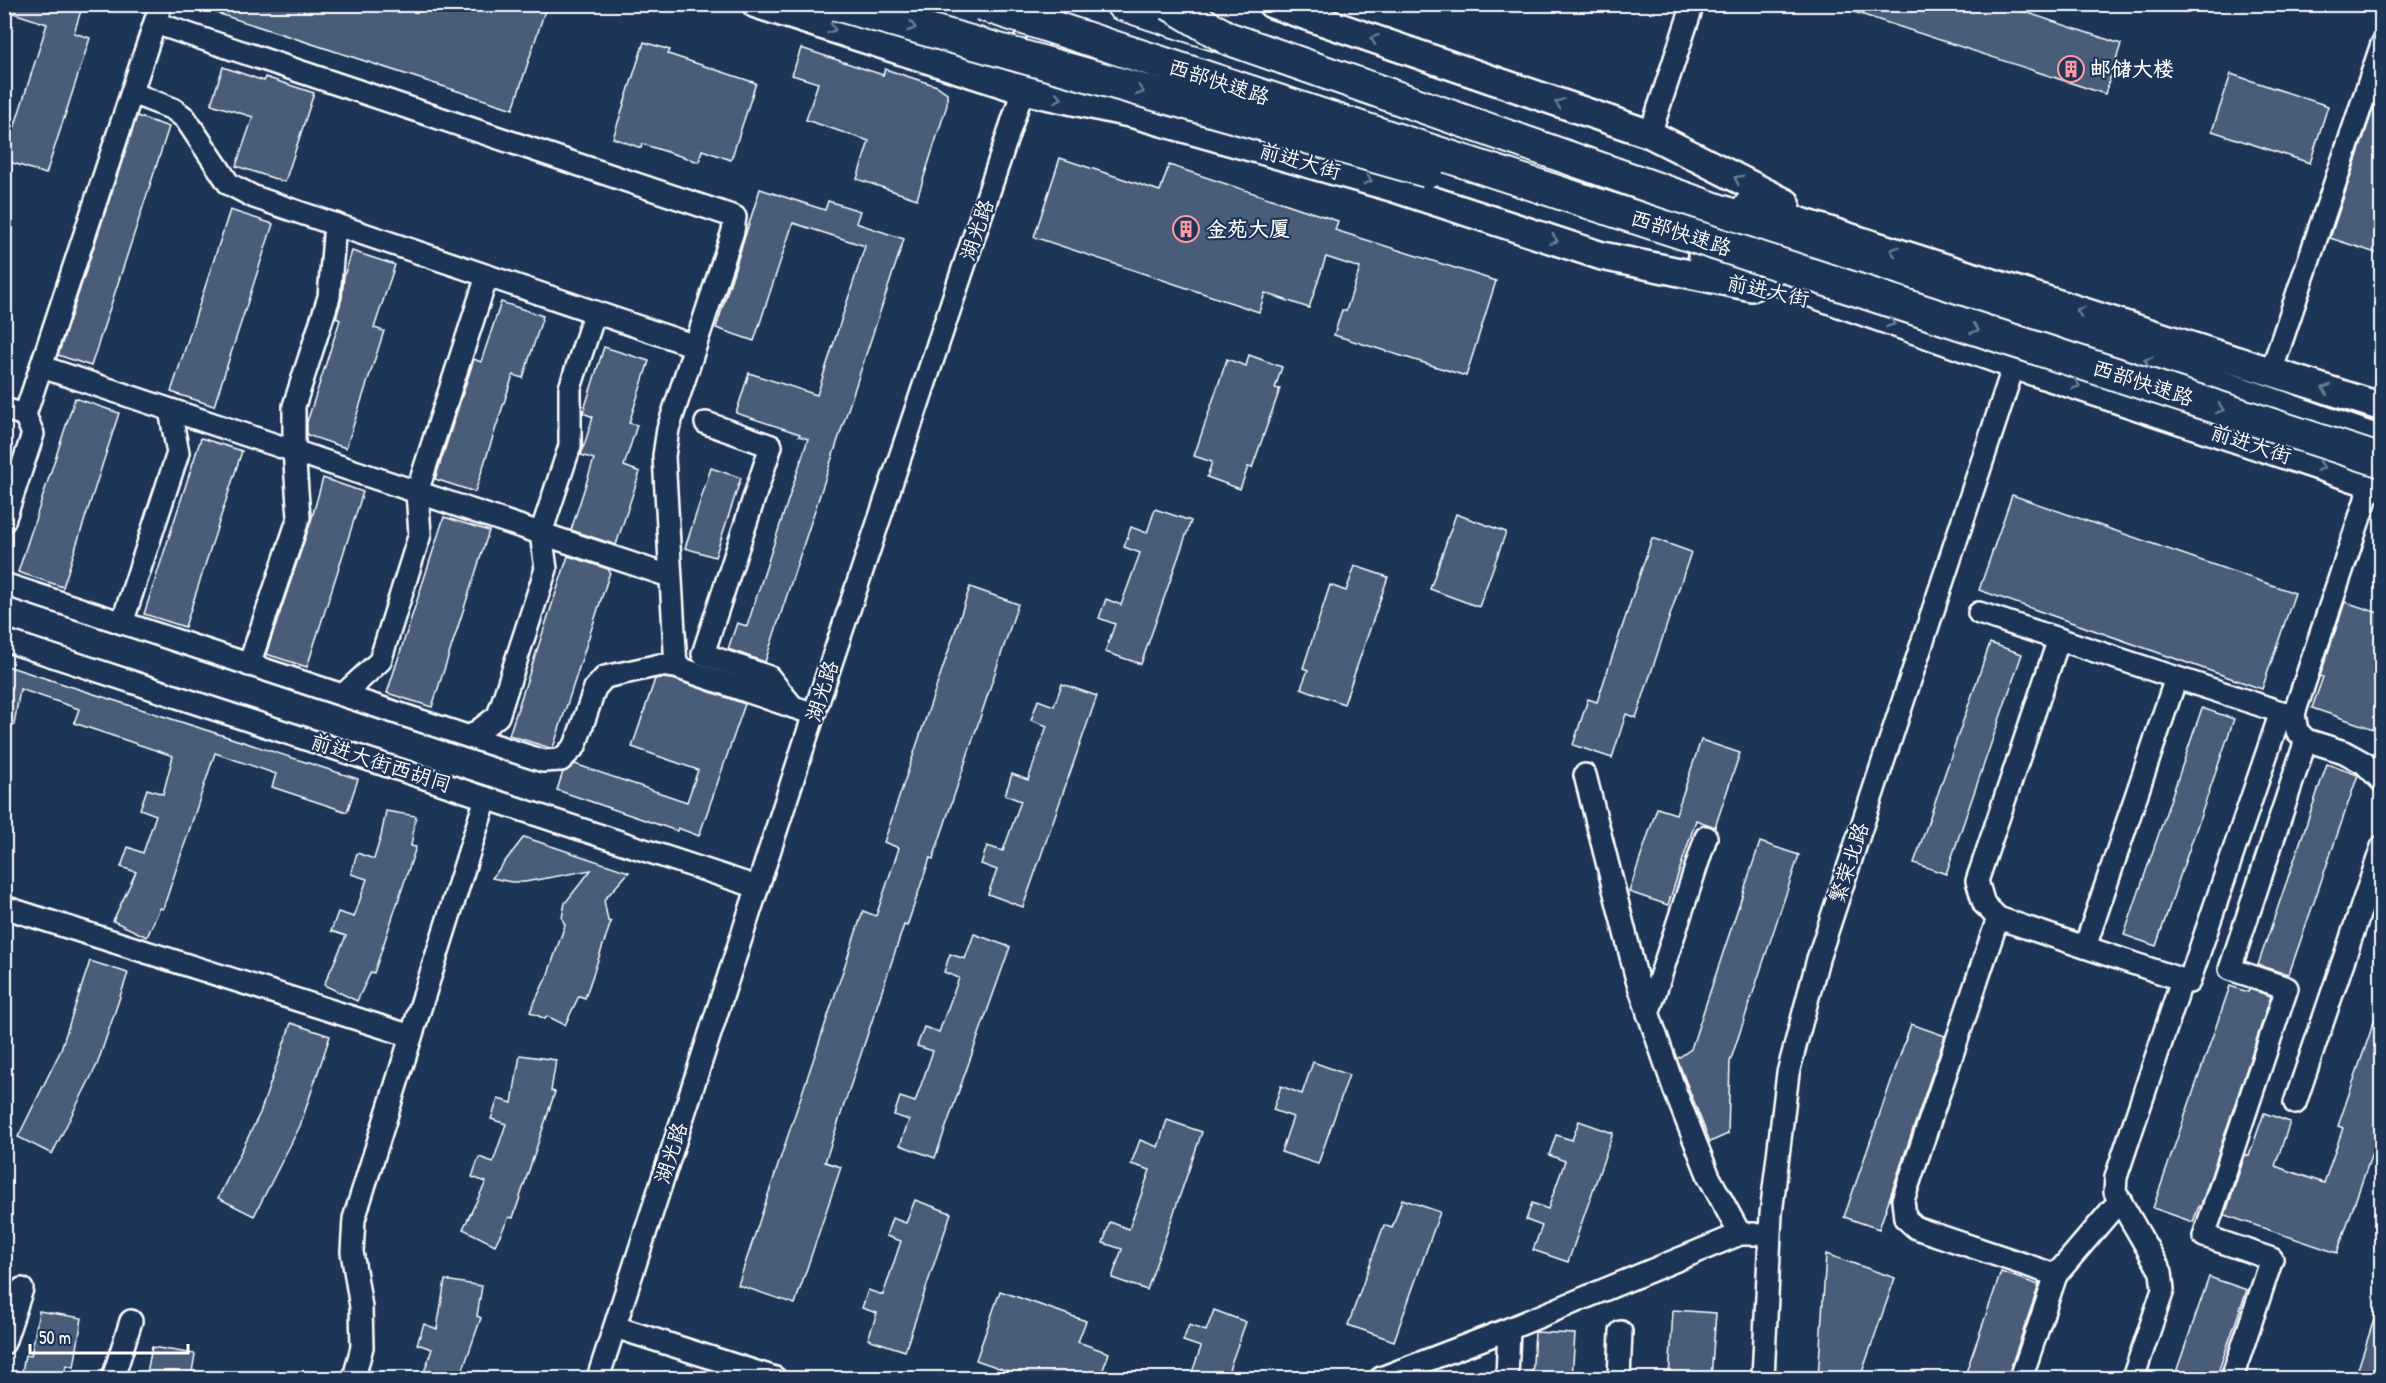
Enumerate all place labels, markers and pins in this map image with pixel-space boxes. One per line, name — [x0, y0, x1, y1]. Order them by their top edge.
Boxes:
building icon: 邮储大楼 — [2056, 54, 2086, 84]
place label: 邮储大楼 — [2090, 54, 2174, 83]
building icon: 金苑大厦 — [1171, 214, 1201, 244]
place label: 金苑大厦 — [1206, 214, 1290, 243]

